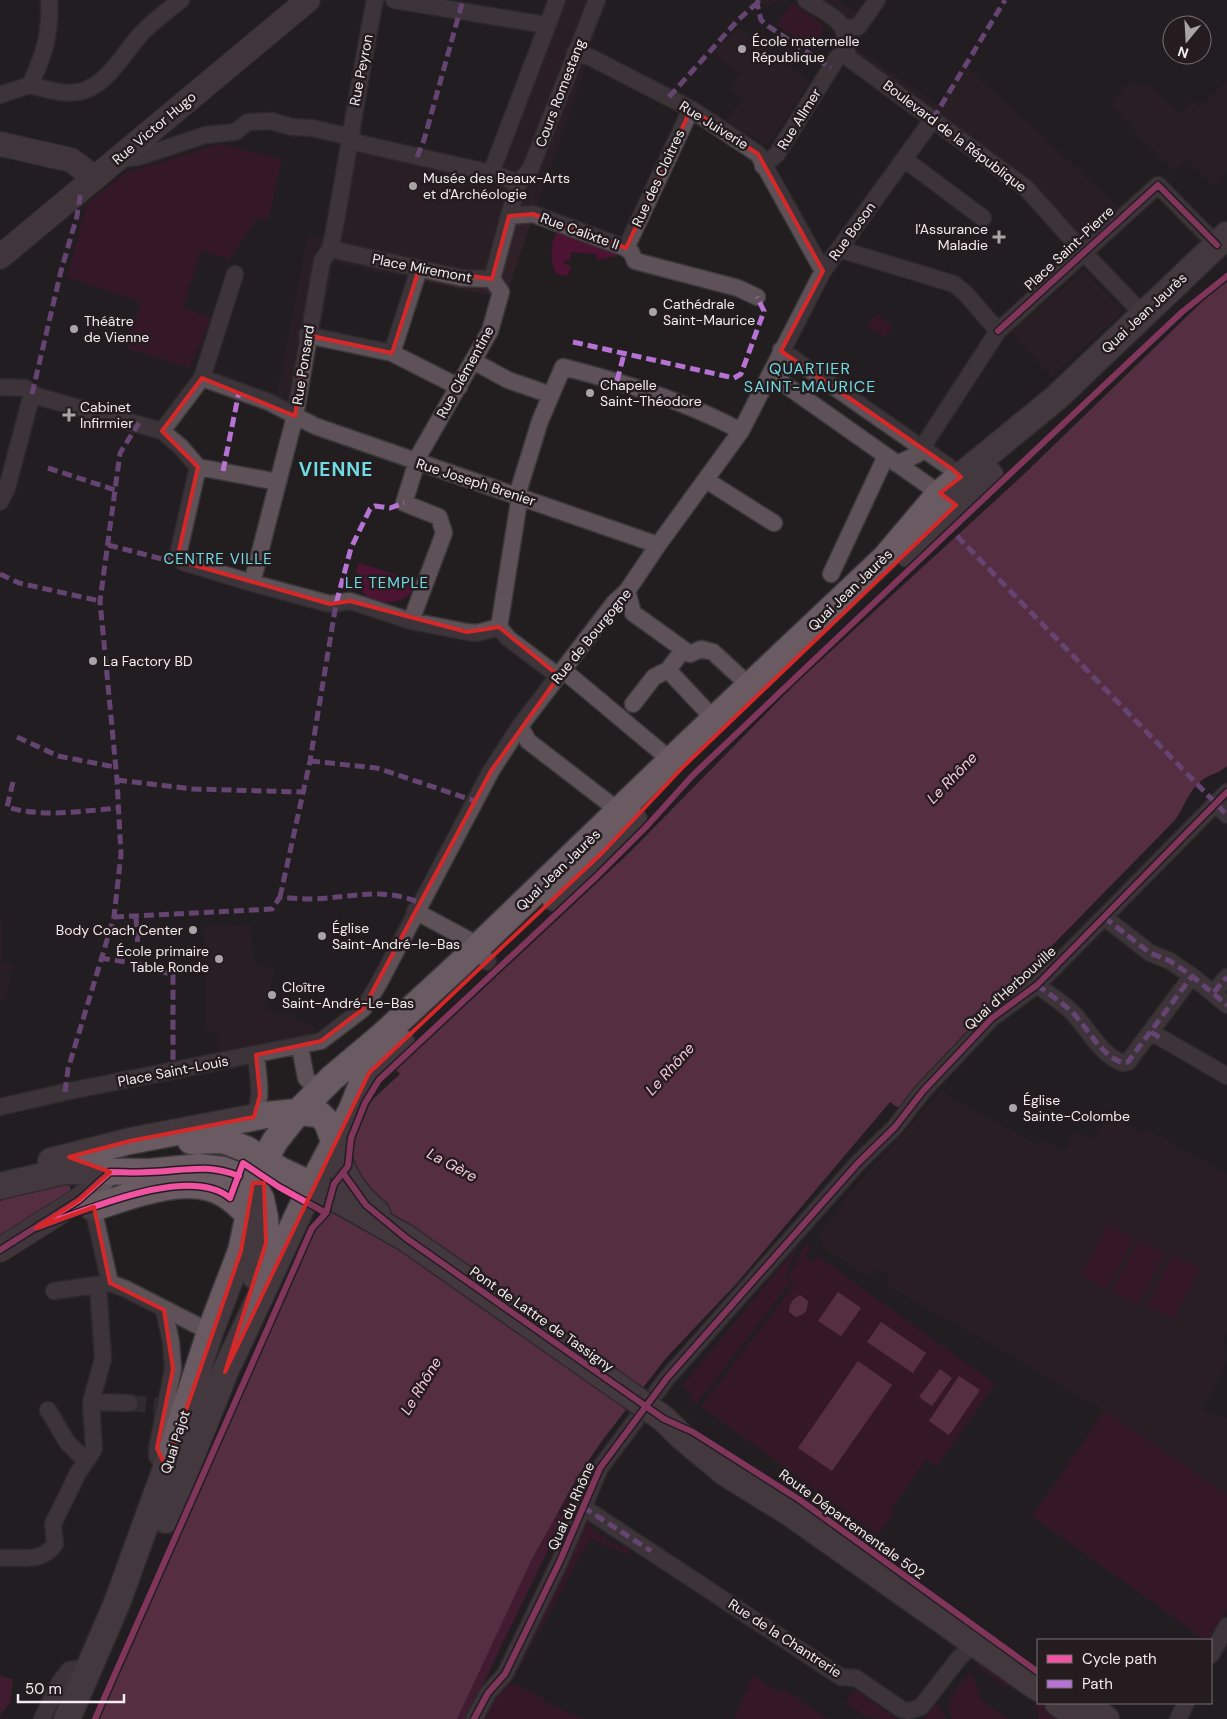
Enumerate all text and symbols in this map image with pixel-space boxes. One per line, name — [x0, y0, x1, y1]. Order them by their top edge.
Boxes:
north arrow — [1162, 15, 1212, 65]
place label: École maternelle République — [752, 32, 860, 66]
street label: Rue Peyron — [345, 33, 377, 107]
street label: Cours Romestang — [531, 36, 589, 150]
text: N — [1175, 42, 1191, 63]
marker: École maternelle République — [736, 43, 748, 55]
street label: Boulevard de la République — [880, 76, 1030, 196]
street label: Rue Allmer — [773, 85, 825, 153]
street label: Rue Victor Hugo — [108, 88, 200, 168]
street label: Rue Juiverie — [676, 97, 752, 153]
street label: Rue des Cloitres — [628, 126, 688, 230]
place label: Musée des Beaux-Arts et d'Archéologie — [423, 169, 570, 203]
marker: Musée des Beaux-Arts et d'Archéologie — [407, 180, 419, 192]
street label: Rue Boson — [825, 198, 879, 264]
street label: Place Saint-Pierre — [1020, 202, 1118, 294]
street label: Rue Calixte II — [538, 208, 622, 254]
place label: l'Assurance Maladie — [915, 220, 988, 254]
marker: l'Assurance Maladie — [992, 230, 1006, 244]
street label: Place Miremont — [371, 250, 473, 286]
street label: Quai Jean Jaurès — [1097, 269, 1191, 357]
place label: Cathédrale Saint-Maurice — [663, 295, 755, 329]
marker: Cathédrale Saint-Maurice — [647, 306, 659, 318]
place label: Théâtre de Vienne — [84, 312, 149, 346]
marker: Théâtre de Vienne — [68, 323, 80, 335]
street label: Rue Clémentine — [432, 323, 498, 421]
street label: Rue Ponsard — [288, 324, 318, 406]
district label: QUARTIER SAINT-MAURICE — [744, 358, 876, 397]
place label: Chapelle Saint-Théodore — [600, 376, 702, 410]
marker: Chapelle Saint-Théodore — [584, 387, 596, 399]
place label: Cabinet Infirmier — [80, 398, 133, 432]
marker: Cabinet Infirmier — [62, 408, 76, 422]
street label: Rue Joseph Brenier — [414, 454, 538, 510]
district label: VIENNE — [299, 457, 373, 482]
street label: Quai Jean Jaurès — [804, 545, 896, 635]
district label: CENTRE VILLE — [163, 549, 273, 569]
district label: LE TEMPLE — [345, 573, 429, 593]
street label: Rue de Bourgogne — [547, 585, 635, 687]
place label: La Factory BD — [103, 652, 193, 670]
marker: La Factory BD — [87, 655, 99, 667]
water label: Le Rhône — [923, 748, 982, 808]
street label: Quai Jean Jaurès — [512, 825, 604, 915]
place label: Église Saint-André-le-Bas — [332, 919, 460, 953]
place label: Body Coach Center — [56, 921, 183, 939]
marker: Body Coach Center — [187, 924, 199, 936]
marker: Église Saint-André-le-Bas — [316, 930, 328, 942]
place label: École primaire Table Ronde — [116, 942, 209, 976]
street label: Quai d'Herbouville — [960, 942, 1060, 1034]
marker: École primaire Table Ronde — [213, 953, 225, 965]
place label: Cloître Saint-André-Le-Bas — [282, 978, 414, 1012]
marker: Cloître Saint-André-Le-Bas — [266, 989, 278, 1001]
water label: Le Rhône — [641, 1038, 699, 1100]
street label: Place Saint-Louis — [116, 1051, 230, 1091]
place label: Église Sainte-Colombe — [1023, 1091, 1130, 1125]
marker: Église Sainte-Colombe — [1007, 1102, 1019, 1114]
water label: La Gère — [423, 1143, 481, 1187]
street label: Pont de Lattre de Tassigny — [466, 1262, 618, 1376]
water label: Le Rhône — [396, 1353, 446, 1419]
street label: Quai Pajot — [156, 1408, 194, 1476]
street label: Quai du Rhône — [544, 1459, 599, 1553]
street label: Route Départementale 502 — [776, 1465, 928, 1583]
street label: Rue de la Chantrerie — [725, 1595, 845, 1681]
legend — [1037, 1639, 1212, 1704]
text: Cycle path — [1082, 1649, 1157, 1669]
scale bar — [18, 1672, 124, 1704]
text: Path — [1082, 1674, 1113, 1694]
text: 50 m — [25, 1679, 62, 1699]

